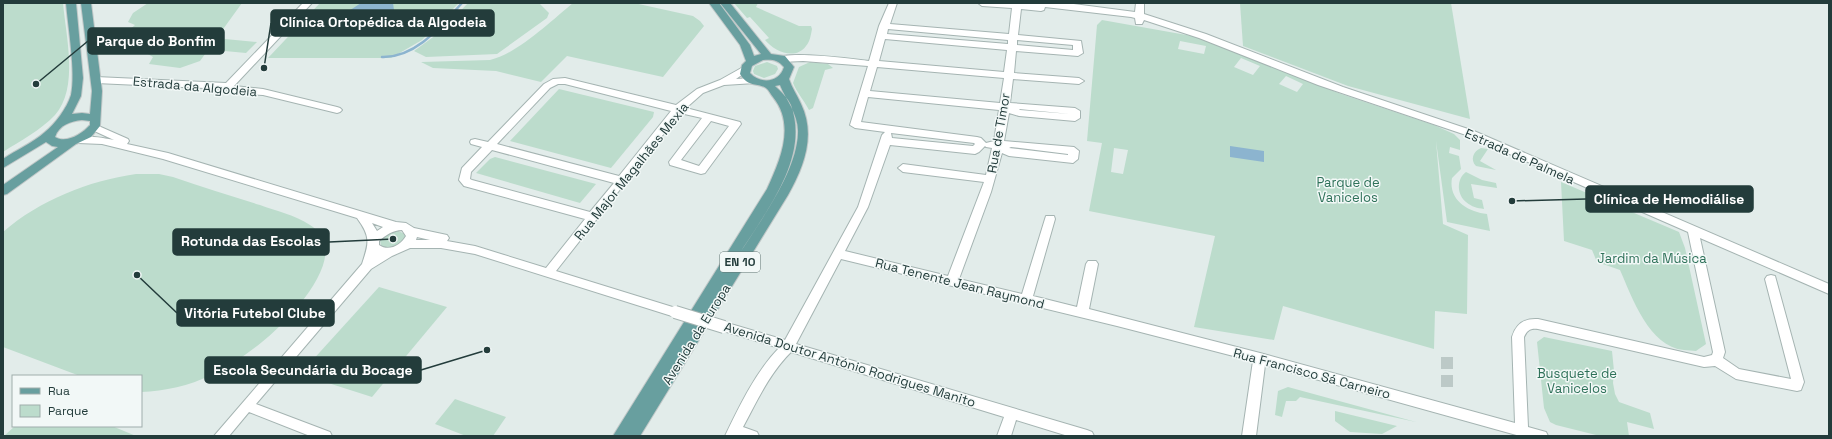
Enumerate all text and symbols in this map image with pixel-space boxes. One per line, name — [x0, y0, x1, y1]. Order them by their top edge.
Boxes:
callout: Clínica Ortopédica da Algodeia — [271, 10, 494, 36]
text: Clínica Ortopédica da Algodeia — [279, 13, 487, 31]
callout: Parque do Bonfim — [88, 28, 224, 54]
text: Parque do Bonfim — [96, 32, 216, 50]
street label: Estrada da Algodeia — [132, 73, 258, 100]
street label: Rua de Timor — [983, 92, 1014, 174]
street label: Rua Major Magalhães Mexia — [570, 98, 693, 244]
street label: Estrada de Palmela — [1462, 125, 1578, 189]
park label: Parque de Vanicelos — [1316, 174, 1380, 206]
callout: Clínica de Hemodiálise — [1586, 186, 1753, 212]
text: Clínica de Hemodiálise — [1594, 190, 1744, 208]
callout: Rotunda das Escolas — [173, 229, 329, 255]
text: Rotunda das Escolas — [181, 232, 321, 250]
park label: Jardim da Música — [1597, 250, 1707, 267]
road number: EN 10 — [720, 252, 760, 272]
street label: Rua Tenente Jean Raymond — [874, 254, 1046, 313]
street label: Avenida da Europa — [659, 280, 735, 388]
callout: Vitória Futebol Clube — [177, 300, 334, 326]
text: Vitória Futebol Clube — [184, 304, 326, 322]
street label: Avenida Doutor António Rodrigues Manito — [722, 318, 978, 411]
street label: Rua Francisco Sá Carneiro — [1231, 344, 1392, 403]
callout: Escola Secundária du Bocage — [205, 357, 421, 383]
text: Escola Secundária du Bocage — [213, 361, 413, 379]
park label: Busquete de Vanicelos — [1537, 365, 1617, 397]
legend — [12, 375, 142, 427]
text: Rua — [48, 383, 70, 399]
text: Parque — [48, 403, 88, 419]

